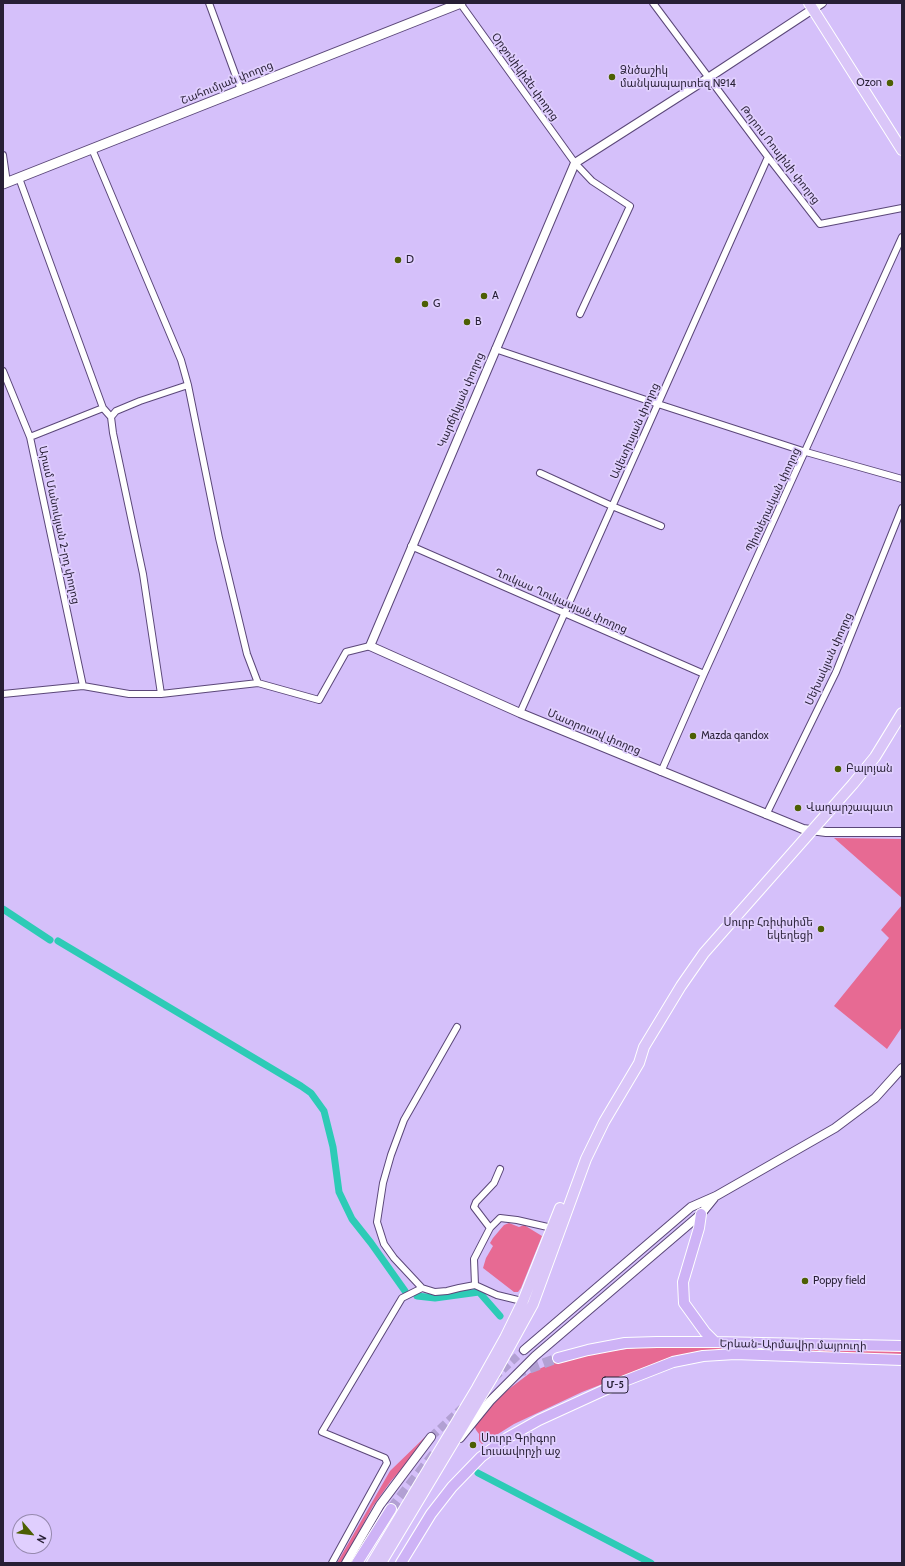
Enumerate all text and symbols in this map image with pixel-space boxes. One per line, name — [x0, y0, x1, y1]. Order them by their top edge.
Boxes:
street label: Օրջոնիկիձե փողոց — [489, 30, 561, 124]
street label: Շահումյան փողոց — [179, 58, 275, 108]
place label: Ձնծաշիկ մանկապարտեզ №14 — [620, 64, 736, 90]
marker: Ձնծաշիկ մանկապարտեզ №14 — [607, 72, 617, 82]
place label: Ozon — [856, 76, 882, 90]
marker: Ozon — [885, 78, 895, 88]
street label: Թորոս Ռոսլինի փողոց — [737, 103, 823, 207]
place label: D — [406, 253, 414, 267]
marker: D — [393, 255, 403, 265]
place label: A — [492, 289, 499, 303]
marker: A — [479, 291, 489, 301]
place label: G — [433, 297, 440, 311]
marker: G — [420, 299, 430, 309]
place label: B — [475, 315, 482, 329]
marker: B — [462, 317, 472, 327]
street label: Կարճիկյան փողոց — [435, 350, 487, 450]
street label: Ավետիսյան փողոց — [608, 381, 662, 481]
street label: Արամ Մանուկյան 2-րդ փողոց — [36, 445, 82, 605]
street label: Պիոներական փողոց — [743, 446, 803, 554]
street label: Ղուկաս Ղուկասյան փողոց — [493, 566, 629, 636]
street label: Մեխակյան փողոց — [803, 610, 855, 708]
street label: Մատրոսով փողոց — [545, 706, 643, 758]
place label: Mazda qandox — [701, 729, 769, 743]
marker: Mazda qandox — [688, 731, 698, 741]
place label: Բալոյան — [846, 762, 893, 776]
marker: Բալոյան — [833, 764, 843, 774]
place label: Վաղարշապատ — [806, 801, 893, 815]
marker: Վաղարշապատ — [793, 803, 803, 813]
place label: Սուրբ Հռիփսիմե եկեղեցի — [723, 916, 813, 942]
marker: Սուրբ Հռիփսիմե եկեղեցի — [816, 924, 826, 934]
place label: Poppy field — [813, 1274, 866, 1288]
marker: Poppy field — [800, 1276, 810, 1286]
street label: Երևան-Արմավիր մայրուղի — [719, 1337, 867, 1353]
road number: Մ-5 — [602, 1377, 628, 1393]
place label: Սուրբ Գրիգոր Լուսավորչի աջ — [481, 1432, 560, 1458]
marker: Սուրբ Գրիգոր Լուսավորչի աջ — [468, 1440, 478, 1450]
north arrow — [12, 1514, 52, 1554]
text: N — [34, 1532, 50, 1546]

